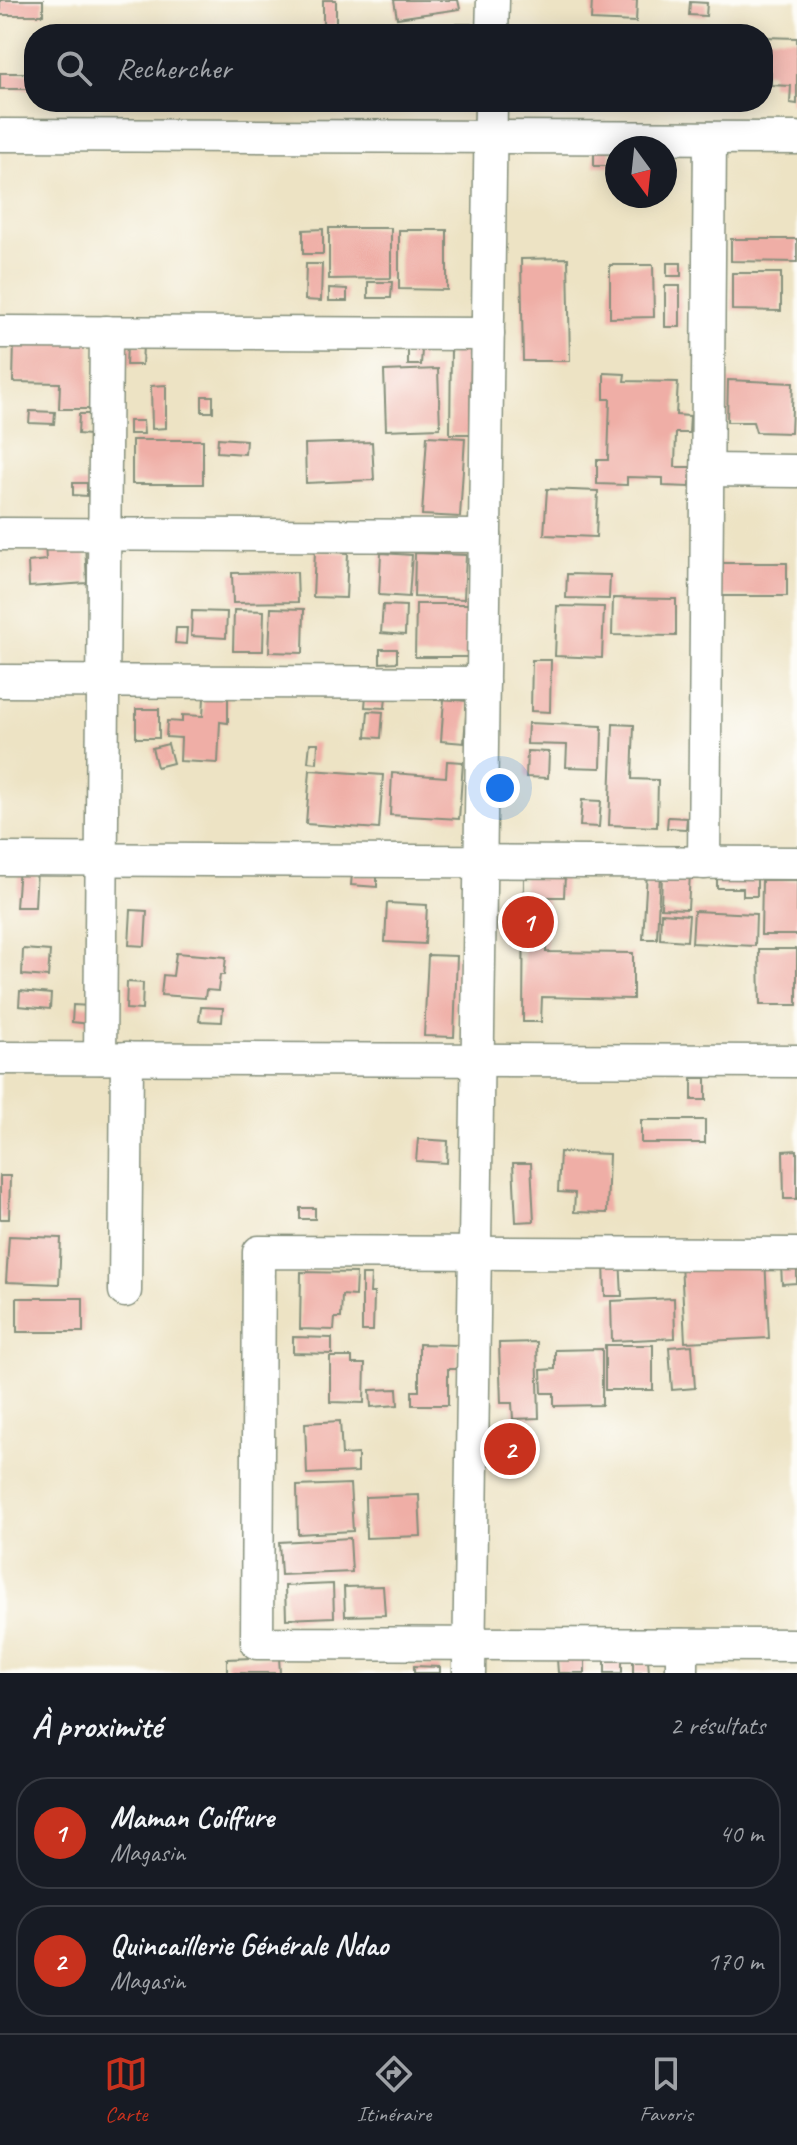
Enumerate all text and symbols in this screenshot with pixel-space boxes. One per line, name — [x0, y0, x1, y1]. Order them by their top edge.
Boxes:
search box — [24, 24, 773, 112]
icon: search — [52, 46, 96, 90]
text: Rechercher — [116, 49, 231, 87]
north arrow — [605, 136, 677, 208]
your location — [480, 768, 520, 808]
pin: 1 — [502, 892, 554, 952]
pin: 2 — [484, 1419, 536, 1479]
text: À proximité — [32, 1704, 161, 1747]
text: 2 résultats — [670, 1709, 765, 1742]
text: Maman Coiffure — [110, 1798, 274, 1836]
text: 1 — [54, 1817, 66, 1850]
text: 40 m — [719, 1817, 763, 1850]
text: Magasin — [110, 1836, 185, 1869]
text: Quincaillerie Générale Ndao — [110, 1926, 388, 1964]
text: 2 — [54, 1945, 66, 1978]
text: 170 m — [707, 1945, 763, 1978]
text: Magasin — [110, 1964, 185, 1997]
tab: Carte — [104, 2052, 148, 2128]
tab: Itinéraire — [357, 2052, 431, 2128]
tab: Favoris — [640, 2052, 693, 2128]

